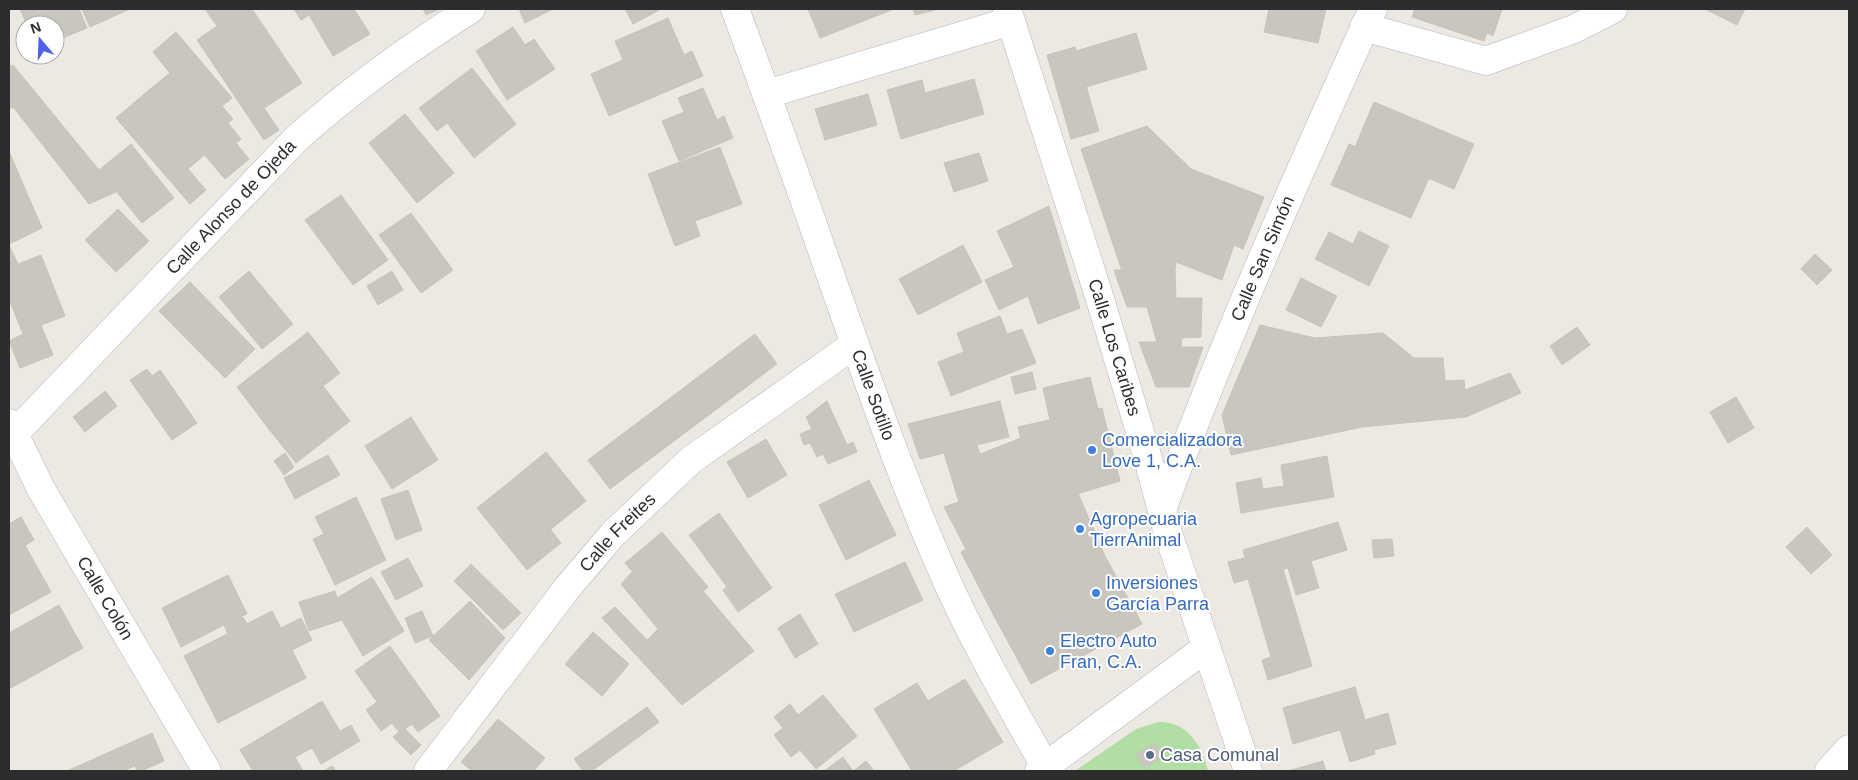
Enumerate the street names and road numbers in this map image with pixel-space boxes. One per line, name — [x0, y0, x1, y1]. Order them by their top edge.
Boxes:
street label: Calle Alonso de Ojeda — [162, 135, 300, 278]
street label: Calle San Simón — [1227, 193, 1298, 324]
street label: Calle Los Caribes — [1084, 276, 1145, 418]
street label: Calle Sotillo — [848, 347, 899, 443]
street label: Calle Freites — [575, 489, 660, 576]
street label: Calle Colón — [73, 553, 137, 643]

